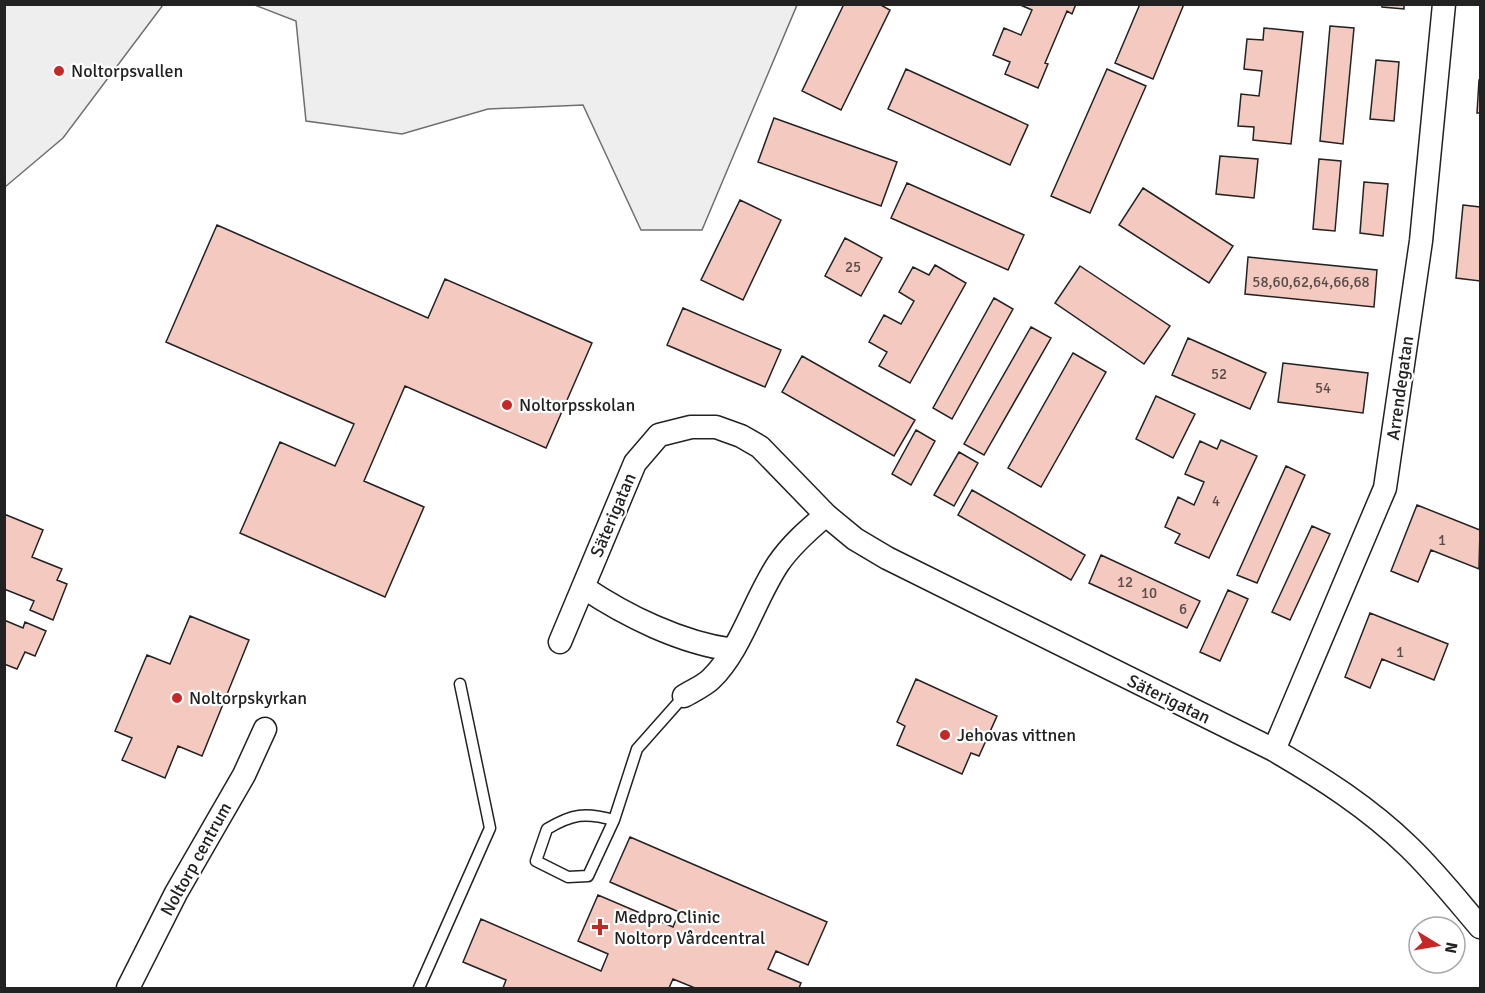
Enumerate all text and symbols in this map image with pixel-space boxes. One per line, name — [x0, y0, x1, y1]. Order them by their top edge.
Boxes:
place label: Noltorpsvallen — [71, 60, 183, 82]
marker: Noltorpsvallen — [52, 64, 66, 78]
house number: 25 — [845, 258, 861, 276]
house number: 58,60,62,64,66,68 — [1252, 273, 1370, 291]
street label: Arrendegatan — [1382, 334, 1418, 442]
house number: 52 — [1211, 365, 1227, 383]
house number: 54 — [1315, 379, 1331, 397]
place label: Noltorpsskolan — [519, 394, 635, 416]
marker: Noltorpsskolan — [500, 398, 514, 412]
street label: Säterigatan — [585, 469, 641, 561]
house number: 4 — [1212, 492, 1220, 510]
house number: 1 — [1438, 531, 1446, 549]
house number: 12 — [1117, 573, 1133, 591]
house number: 10 — [1141, 584, 1157, 602]
house number: 6 — [1179, 600, 1187, 618]
house number: 1 — [1396, 643, 1404, 661]
street label: Säterigatan — [1124, 669, 1214, 729]
place label: Noltorpskyrkan — [189, 687, 307, 709]
marker: Noltorpskyrkan — [170, 691, 184, 705]
place label: Jehovas vittnen — [957, 724, 1076, 746]
marker: Jehovas vittnen — [938, 728, 952, 742]
street label: Noltorp centrum — [156, 798, 236, 920]
place label: Medpro Clinic Noltorp Vårdcentral — [614, 906, 765, 949]
north arrow — [1407, 915, 1467, 975]
marker: Medpro Clinic Noltorp Vårdcentral — [591, 918, 609, 936]
text: N — [1440, 940, 1462, 955]

